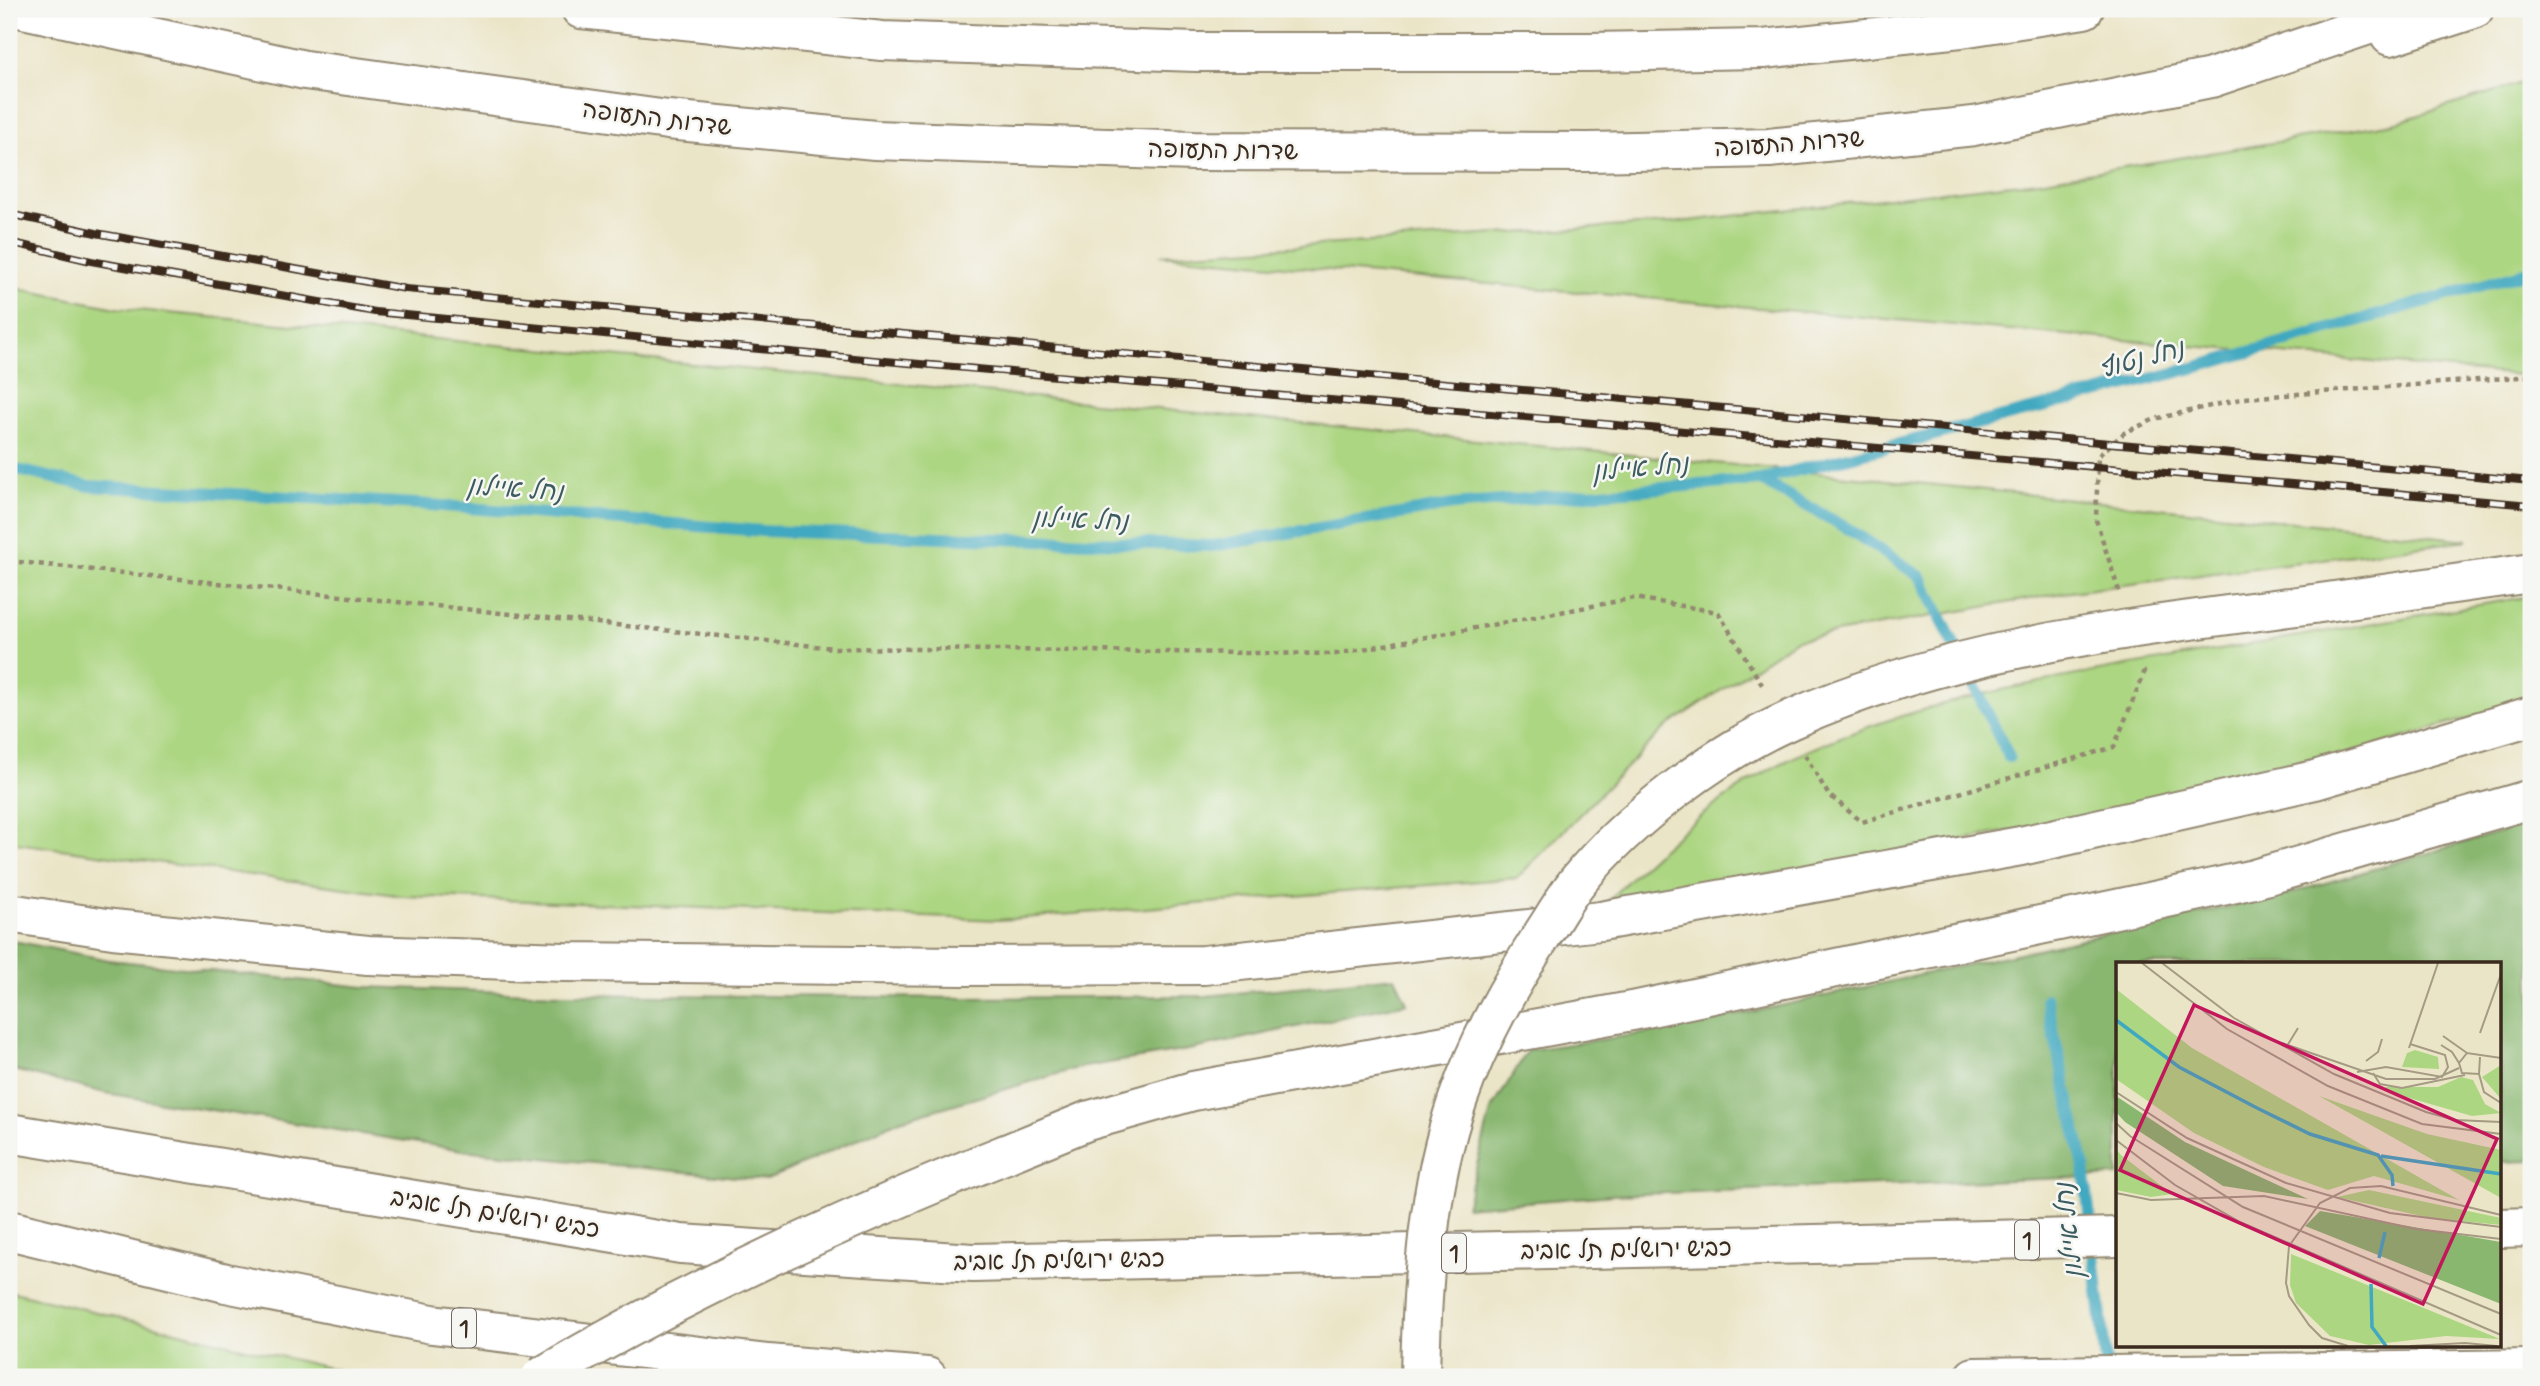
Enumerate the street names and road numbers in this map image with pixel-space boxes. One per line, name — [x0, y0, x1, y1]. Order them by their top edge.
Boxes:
street label: שדרות התעופה — [580, 95, 734, 144]
street label: שדרות התעופה — [1713, 124, 1866, 165]
street label: שדרות התעופה — [1147, 135, 1299, 168]
street label: כביש ירושלים תל אביב — [388, 1183, 601, 1246]
road number: 1 — [2015, 1220, 2039, 1260]
street label: כביש ירושלים תל אביב — [1520, 1233, 1732, 1268]
road number: 1 — [1442, 1234, 1466, 1272]
street label: כביש ירושלים תל אביב — [953, 1244, 1165, 1279]
road number: 1 — [452, 1308, 476, 1348]

